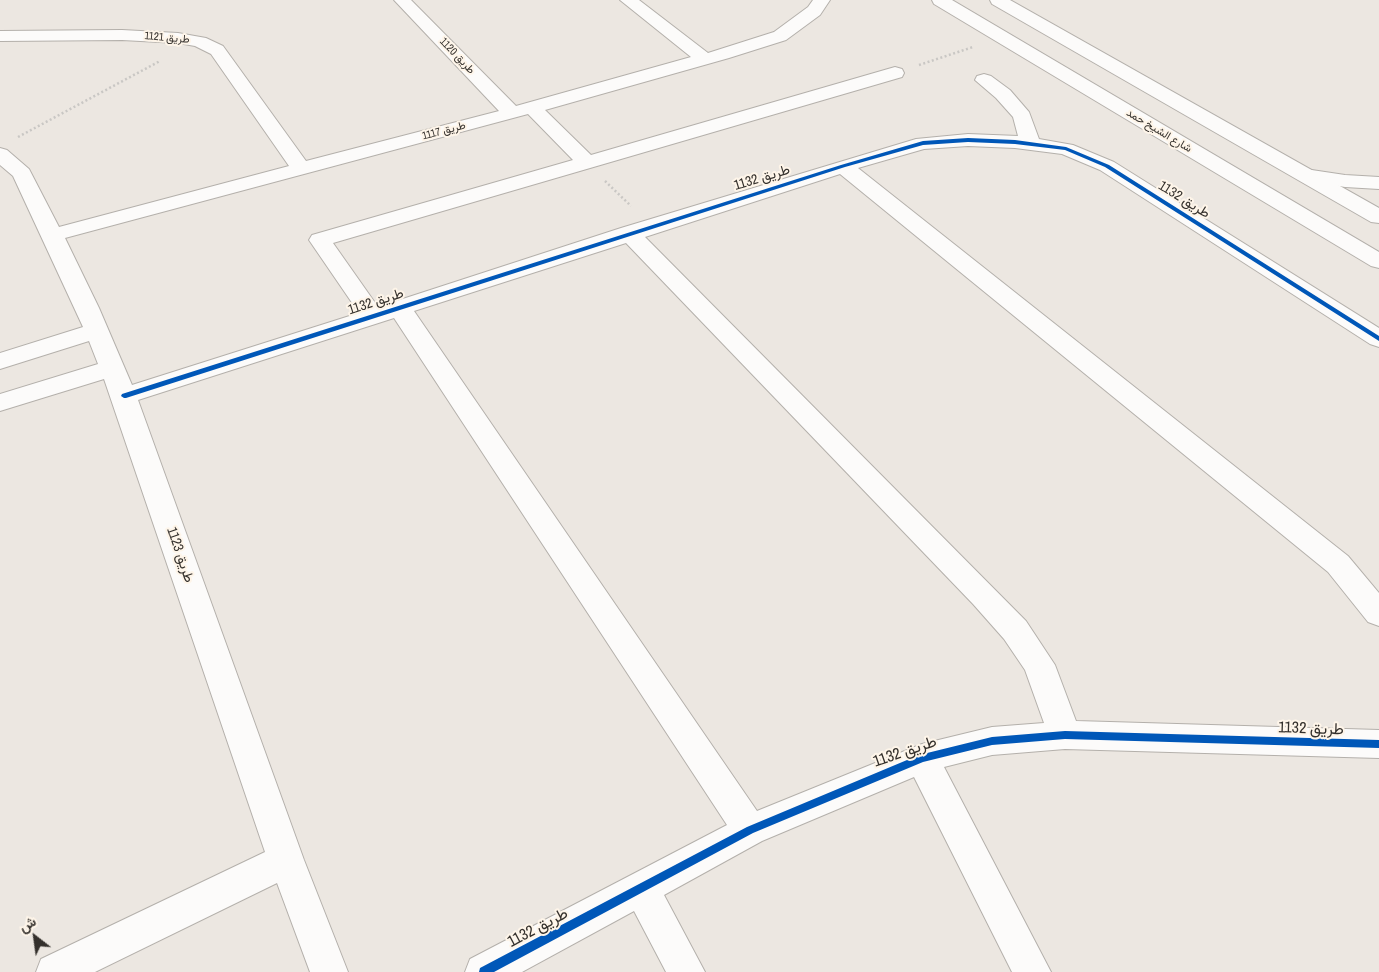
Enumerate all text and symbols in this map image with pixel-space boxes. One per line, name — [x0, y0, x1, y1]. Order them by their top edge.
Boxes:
street label: طريق 1121 — [144, 29, 190, 47]
street label: طريق 1120 — [437, 35, 477, 77]
street label: شارع الشيخ حمد — [1124, 106, 1194, 156]
street label: طريق 1117 — [421, 119, 467, 143]
street label: طريق 1132 — [732, 162, 792, 194]
street label: طريق 1132 — [1155, 178, 1213, 222]
street label: طريق 1132 — [346, 285, 406, 319]
street label: طريق 1123 — [163, 525, 197, 585]
street label: طريق 1132 — [1278, 718, 1344, 740]
street label: طريق 1132 — [871, 732, 939, 772]
street label: طريق 1132 — [504, 904, 572, 952]
north arrow — [10, 912, 60, 962]
text: ش — [16, 912, 39, 936]

